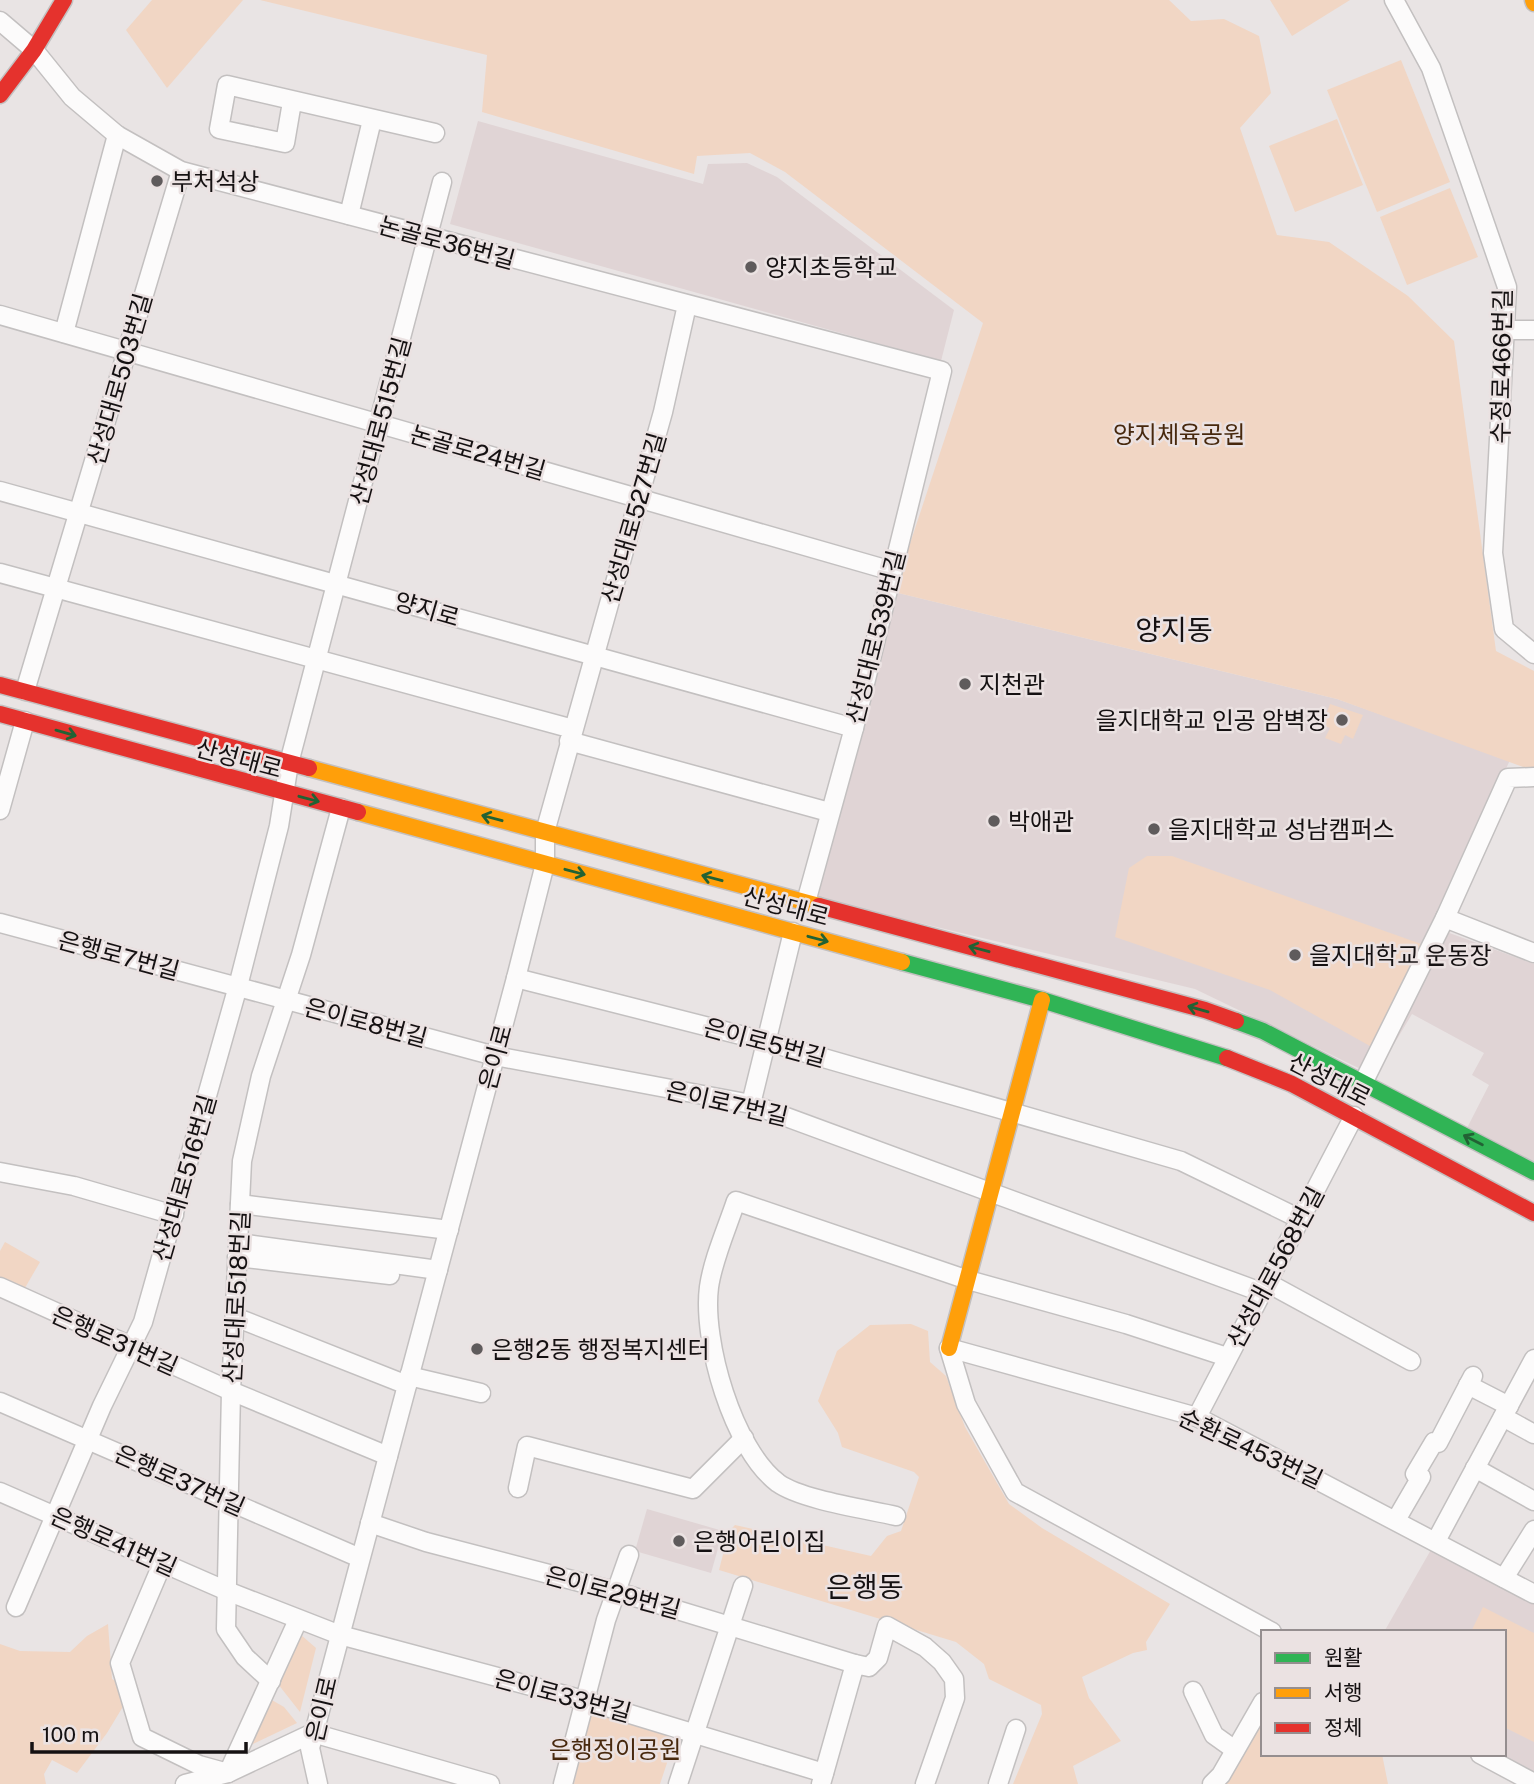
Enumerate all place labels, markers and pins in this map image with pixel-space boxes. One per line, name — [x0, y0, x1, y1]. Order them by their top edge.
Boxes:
place label: 부처석상 — [171, 167, 259, 195]
marker: 부처석상 — [149, 173, 165, 189]
place label: 양지초등학교 — [765, 253, 897, 281]
marker: 양지초등학교 — [743, 259, 759, 275]
place label: 지천관 — [979, 670, 1045, 698]
marker: 지천관 — [957, 676, 973, 692]
place label: 을지대학교 인공 암벽장 — [1096, 706, 1328, 734]
marker: 을지대학교 인공 암벽장 — [1334, 712, 1350, 728]
place label: 박애관 — [1008, 807, 1074, 835]
marker: 박애관 — [986, 813, 1002, 829]
place label: 을지대학교 성남캠퍼스 — [1168, 815, 1395, 843]
marker: 을지대학교 성남캠퍼스 — [1146, 821, 1162, 837]
place label: 을지대학교 운동장 — [1309, 941, 1491, 969]
marker: 을지대학교 운동장 — [1287, 947, 1303, 963]
place label: 은행2동 행정복지센터 — [491, 1335, 710, 1363]
marker: 은행2동 행정복지센터 — [469, 1341, 485, 1357]
place label: 은행어린이집 — [693, 1527, 825, 1555]
marker: 은행어린이집 — [671, 1533, 687, 1549]

